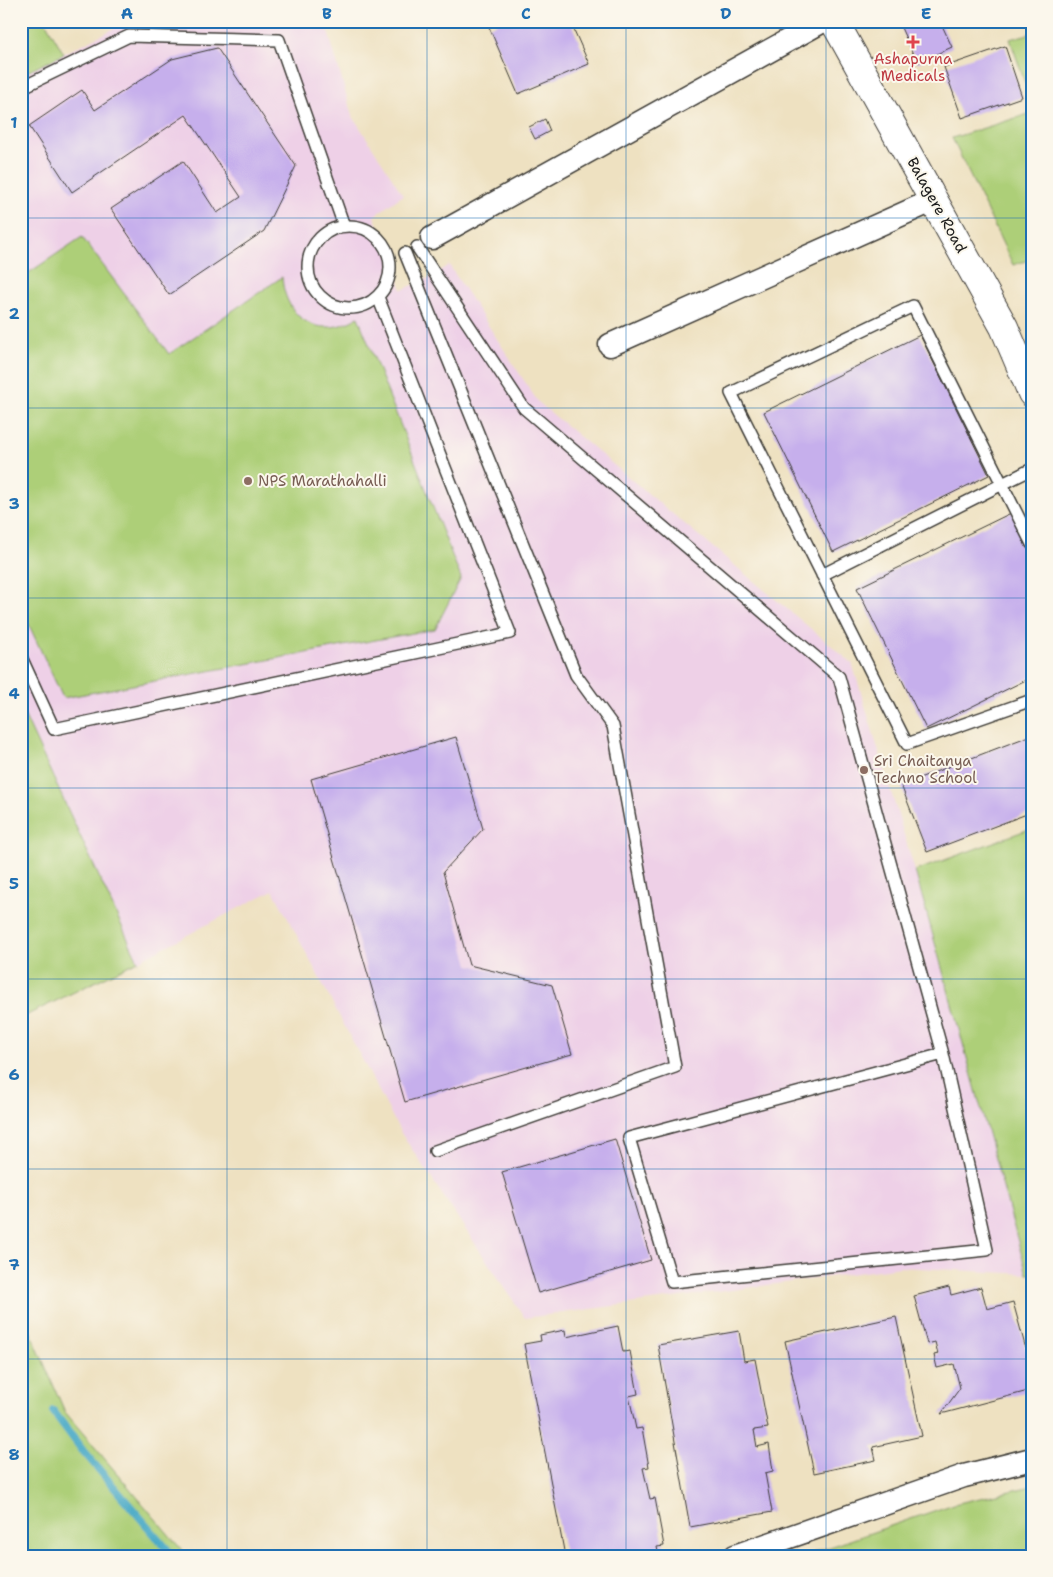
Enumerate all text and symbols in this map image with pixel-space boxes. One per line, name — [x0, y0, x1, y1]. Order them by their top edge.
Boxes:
text: A — [121, 3, 133, 24]
text: B — [322, 3, 332, 24]
text: C — [521, 3, 531, 24]
text: D — [720, 3, 732, 24]
text: E — [921, 3, 931, 24]
marker: Ashapurna Medicals — [907, 36, 919, 48]
place label: Ashapurna Medicals — [874, 49, 953, 86]
text: 1 — [10, 112, 18, 133]
street label: Balagere Road — [902, 154, 972, 257]
text: 2 — [8, 303, 20, 324]
place label: NPS Marathahalli — [258, 471, 387, 491]
marker: NPS Marathahalli — [242, 475, 254, 487]
text: 3 — [8, 493, 20, 514]
text: 4 — [8, 683, 20, 704]
place label: Sri Chaitanya Techno School — [874, 751, 977, 788]
marker: Sri Chaitanya Techno School — [858, 764, 870, 776]
text: 5 — [9, 873, 19, 894]
text: 6 — [8, 1064, 20, 1085]
text: 7 — [8, 1254, 20, 1275]
text: 8 — [8, 1444, 20, 1465]

